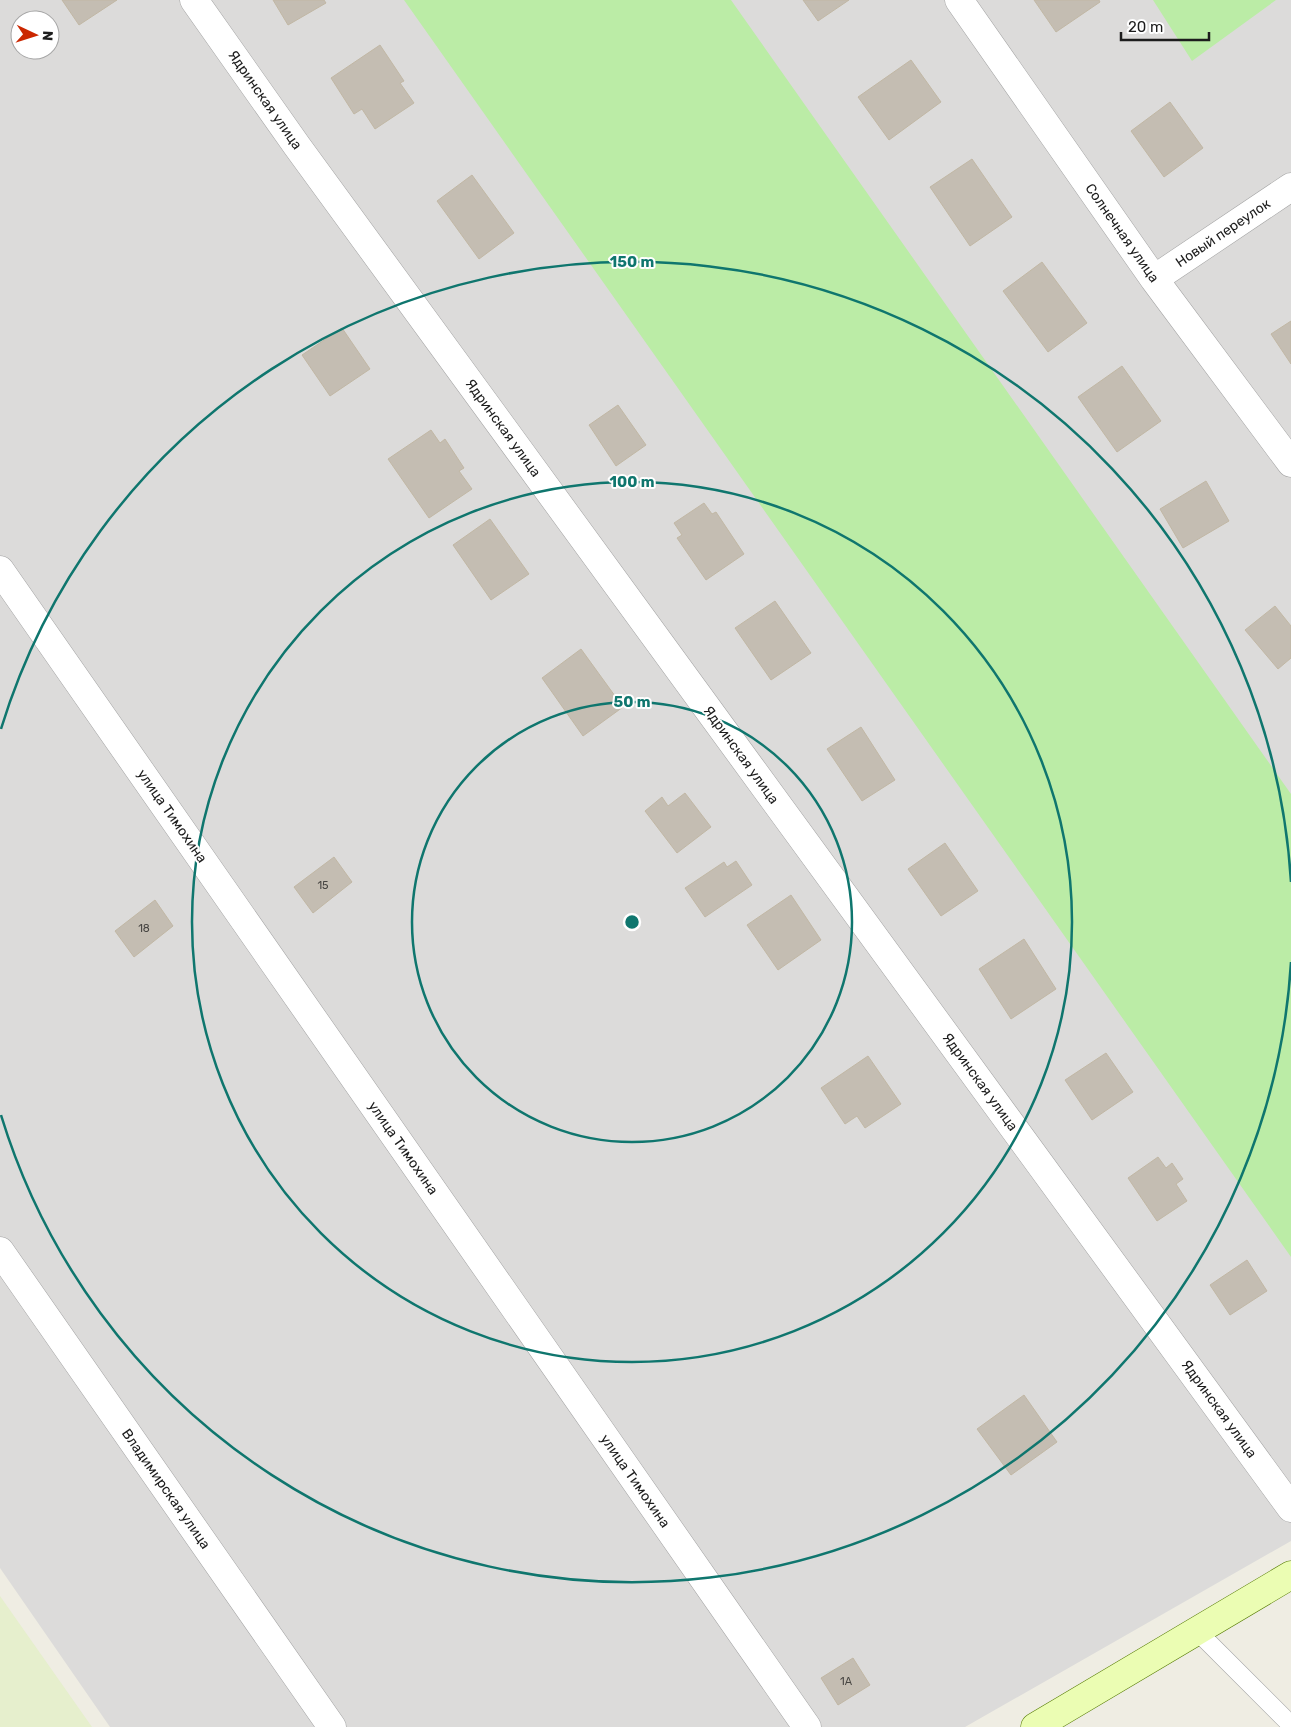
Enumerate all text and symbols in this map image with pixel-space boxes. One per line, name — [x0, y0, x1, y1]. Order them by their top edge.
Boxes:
north arrow — [10, 10, 60, 60]
scale bar — [1121, 10, 1208, 42]
text: 20 m — [1128, 18, 1163, 36]
text: N — [39, 30, 56, 41]
street label: Ядринская улица — [224, 47, 306, 153]
street label: Солнечная улица — [1081, 180, 1163, 286]
street label: Новый переулок — [1172, 195, 1274, 271]
text: 150 m — [610, 253, 654, 271]
street label: Ядринская улица — [462, 376, 544, 480]
text: 100 m — [610, 473, 654, 491]
text: 50 m — [614, 693, 650, 711]
street label: Ядринская улица — [700, 703, 782, 807]
street label: улица Тимохина — [133, 766, 211, 866]
house number: 15 — [317, 879, 329, 892]
centre of rings — [623, 913, 641, 931]
house number: 18 — [138, 922, 150, 935]
street label: Ядринская улица — [939, 1030, 1021, 1134]
street label: улица Тимохина — [364, 1098, 442, 1198]
street label: Ядринская улица — [1178, 1357, 1260, 1461]
street label: Владимирская улица — [118, 1426, 214, 1552]
street label: улица Тимохина — [596, 1431, 674, 1531]
house number: 1А — [840, 1675, 853, 1688]

